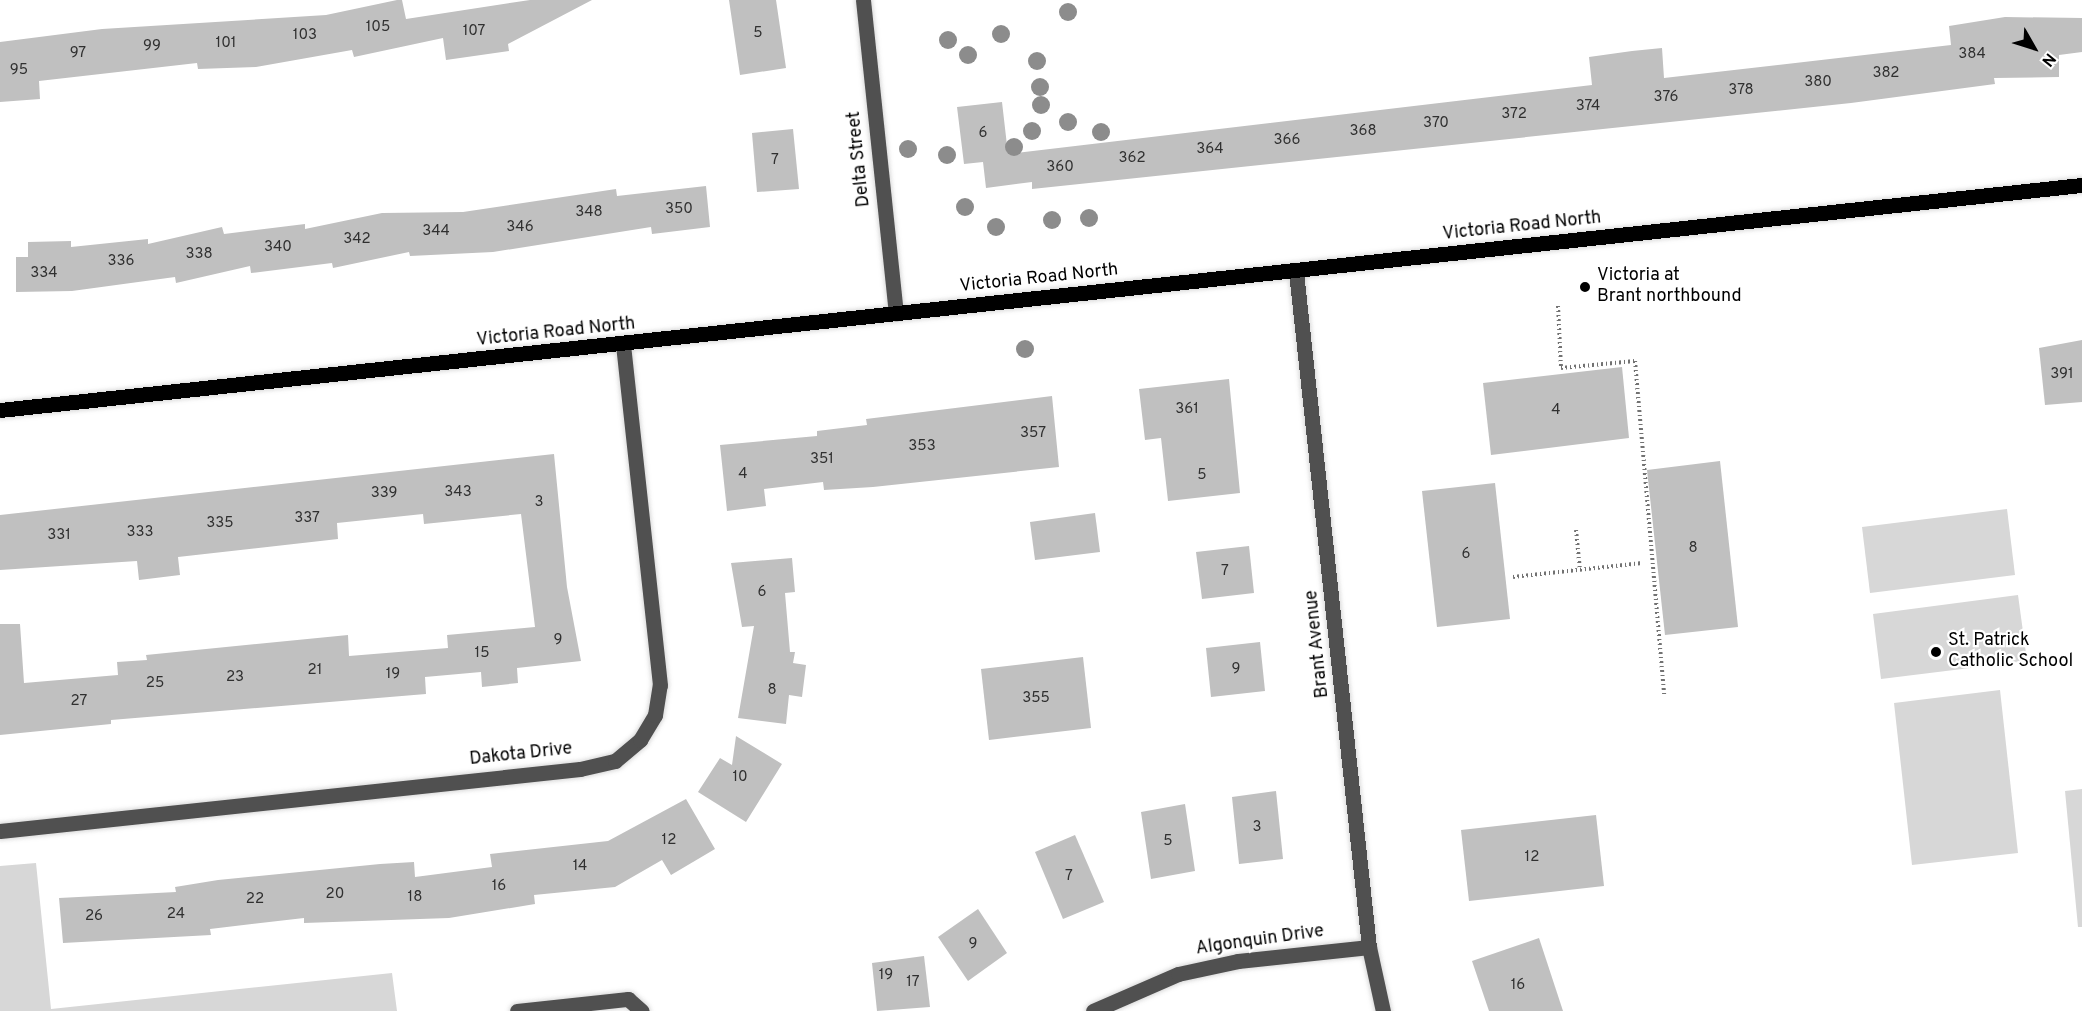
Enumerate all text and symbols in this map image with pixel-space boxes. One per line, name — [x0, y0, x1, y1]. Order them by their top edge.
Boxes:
north arrow — [2004, 18, 2064, 78]
house number: 105 — [366, 19, 390, 37]
house number: 107 — [463, 23, 485, 41]
house number: 5 — [753, 25, 763, 43]
house number: 103 — [293, 27, 317, 45]
house number: 101 — [216, 35, 236, 53]
house number: 99 — [143, 38, 161, 56]
house number: 97 — [70, 45, 86, 63]
house number: 384 — [1958, 46, 1986, 64]
text: N — [2037, 49, 2059, 70]
house number: 95 — [10, 62, 28, 80]
house number: 382 — [1872, 65, 1900, 83]
house number: 380 — [1804, 74, 1832, 92]
house number: 378 — [1728, 82, 1754, 100]
house number: 376 — [1654, 89, 1678, 107]
house number: 374 — [1576, 98, 1600, 116]
house number: 372 — [1501, 106, 1527, 124]
street label: Delta Street — [844, 110, 876, 208]
house number: 370 — [1423, 115, 1449, 133]
house number: 368 — [1349, 123, 1377, 141]
house number: 6 — [979, 125, 987, 143]
house number: 366 — [1274, 132, 1300, 150]
house number: 364 — [1196, 141, 1224, 159]
house number: 362 — [1118, 150, 1146, 168]
house number: 7 — [771, 152, 779, 170]
house number: 360 — [1046, 159, 1074, 177]
house number: 350 — [665, 201, 693, 219]
house number: 348 — [575, 204, 603, 222]
street label: Victoria Road North — [1442, 208, 1602, 246]
house number: 346 — [506, 219, 534, 237]
house number: 344 — [422, 223, 450, 241]
house number: 342 — [343, 231, 371, 249]
house number: 340 — [264, 239, 292, 257]
house number: 338 — [185, 246, 213, 264]
house number: 336 — [107, 253, 135, 271]
street label: Victoria Road North — [959, 260, 1119, 298]
house number: 334 — [30, 265, 58, 283]
place label: Victoria at Brant northbound — [1597, 266, 1742, 308]
marker: Victoria at Brant northbound — [1578, 280, 1592, 294]
street label: Victoria Road North — [476, 314, 636, 352]
house number: 391 — [2050, 366, 2074, 384]
house number: 361 — [1175, 401, 1199, 419]
house number: 4 — [1551, 402, 1561, 420]
house number: 357 — [1020, 425, 1046, 443]
house number: 353 — [908, 438, 936, 456]
house number: 351 — [810, 451, 834, 469]
house number: 4 — [738, 466, 748, 484]
house number: 5 — [1197, 467, 1207, 485]
house number: 343 — [444, 484, 472, 502]
house number: 339 — [371, 485, 397, 503]
house number: 3 — [534, 494, 544, 512]
house number: 337 — [294, 510, 320, 528]
house number: 335 — [206, 515, 234, 533]
house number: 333 — [126, 524, 154, 542]
house number: 331 — [47, 527, 71, 545]
house number: 8 — [1688, 540, 1698, 558]
house number: 6 — [1462, 546, 1470, 564]
house number: 7 — [1221, 563, 1229, 581]
house number: 6 — [758, 584, 766, 602]
street label: Brant Avenue — [1302, 589, 1334, 699]
place label: St. Patrick Catholic School — [1948, 631, 2073, 674]
house number: 9 — [554, 632, 562, 650]
house number: 15 — [475, 645, 489, 663]
marker: St. Patrick Catholic School — [1929, 645, 1943, 659]
house number: 9 — [1232, 661, 1240, 679]
house number: 21 — [308, 662, 322, 680]
house number: 19 — [386, 666, 400, 684]
house number: 23 — [226, 669, 244, 687]
house number: 25 — [146, 675, 164, 693]
house number: 8 — [767, 682, 777, 700]
house number: 355 — [1022, 690, 1050, 708]
house number: 27 — [71, 693, 87, 711]
street label: Dakota Drive — [469, 739, 573, 771]
house number: 10 — [732, 769, 748, 787]
house number: 3 — [1252, 819, 1262, 837]
house number: 12 — [662, 832, 676, 850]
house number: 5 — [1163, 833, 1173, 851]
house number: 12 — [1525, 849, 1539, 867]
house number: 14 — [573, 858, 587, 876]
house number: 7 — [1065, 868, 1073, 886]
house number: 16 — [492, 878, 506, 896]
house number: 20 — [326, 886, 344, 904]
house number: 18 — [408, 889, 422, 907]
house number: 22 — [246, 891, 264, 909]
house number: 24 — [167, 906, 185, 924]
house number: 26 — [85, 908, 103, 926]
street label: Algonquin Drive — [1195, 921, 1325, 961]
house number: 9 — [969, 936, 977, 954]
house number: 19 — [879, 967, 893, 985]
house number: 17 — [906, 974, 920, 992]
house number: 16 — [1511, 977, 1525, 995]

